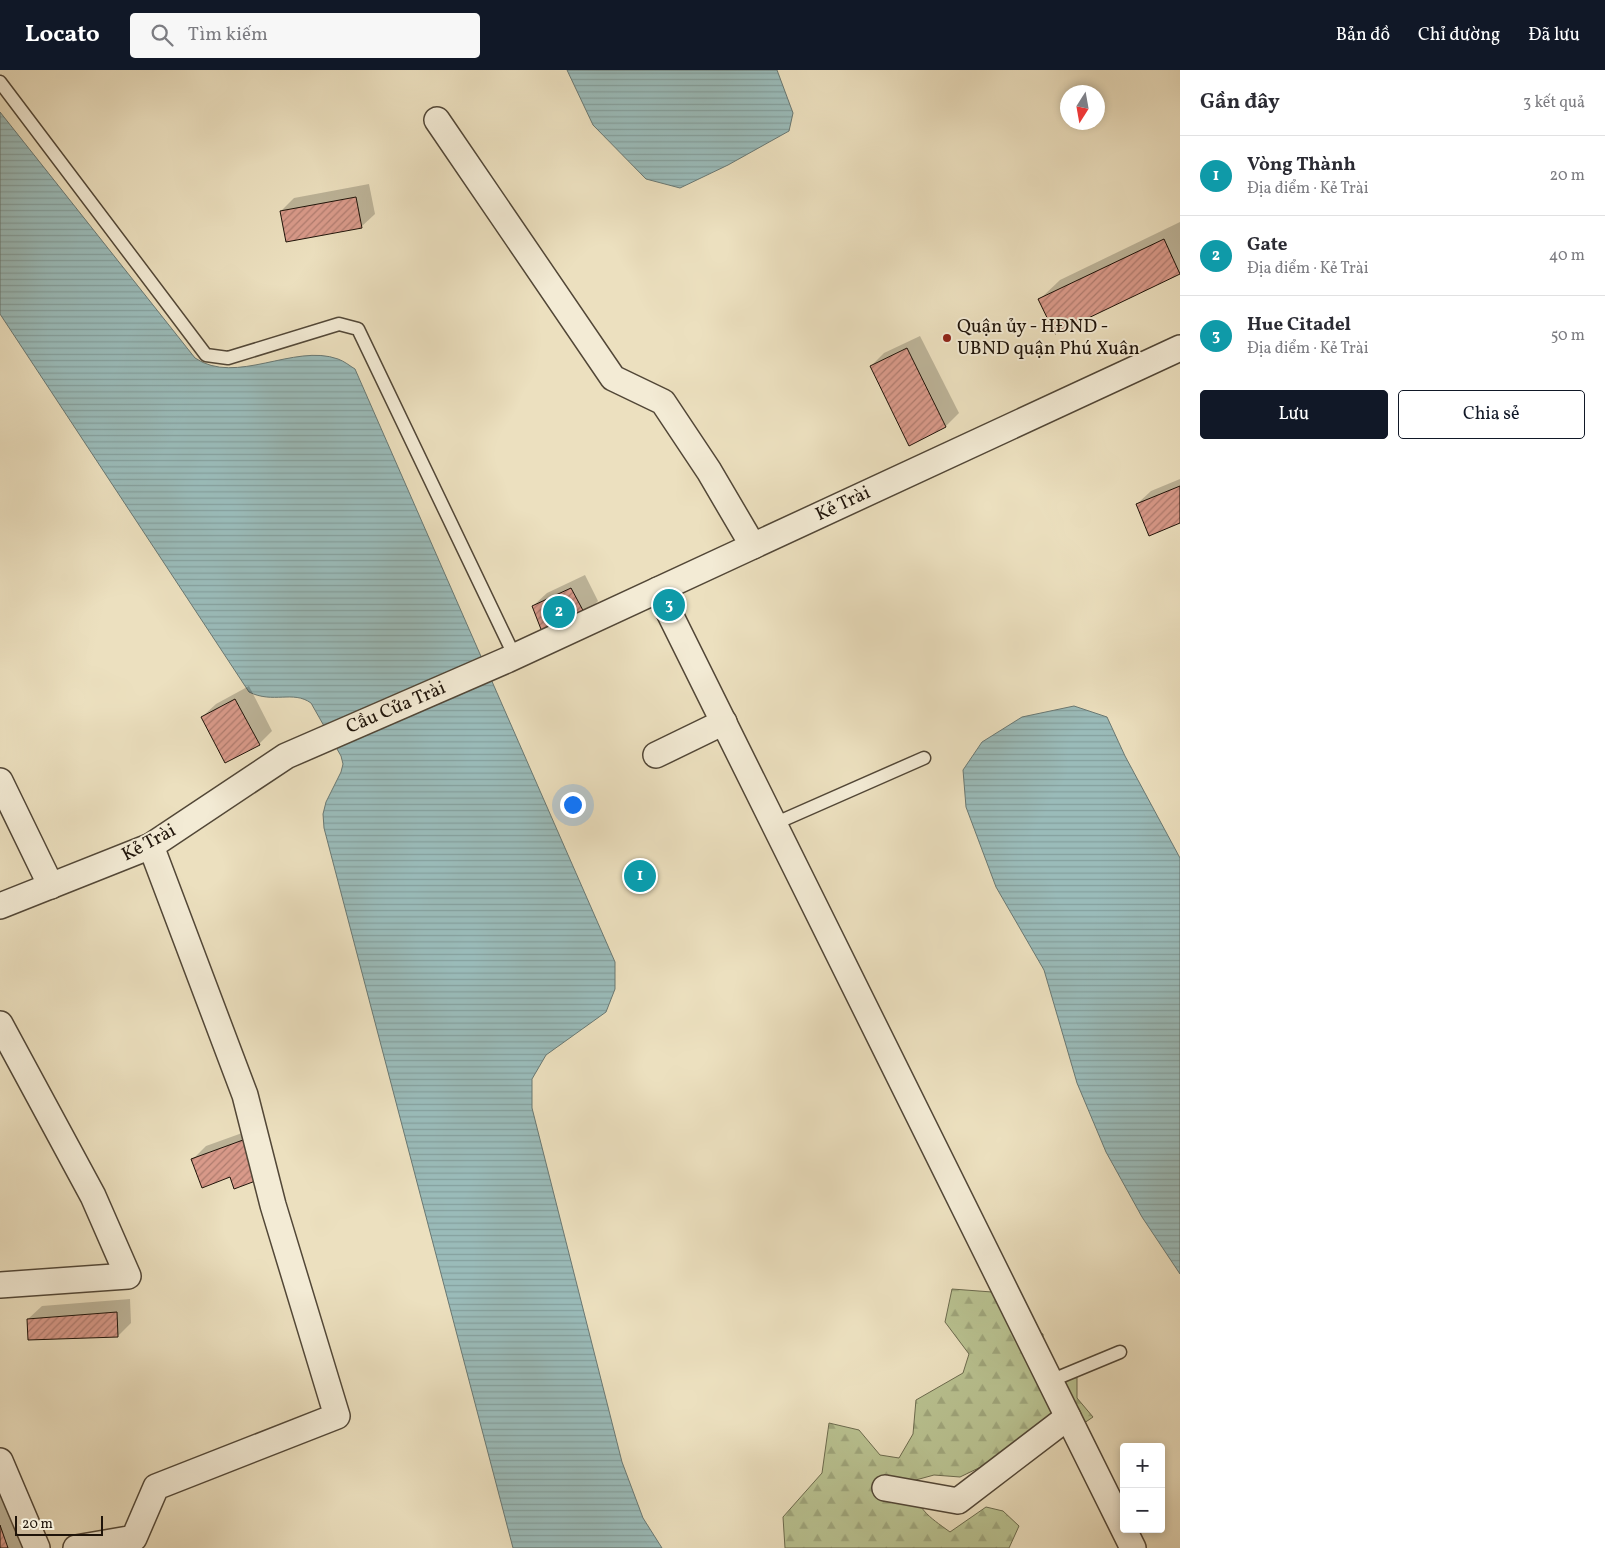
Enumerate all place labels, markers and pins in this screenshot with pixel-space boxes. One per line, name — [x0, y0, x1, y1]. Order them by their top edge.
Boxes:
place label: Quận ủy - HĐND - UBND quận Phú Xuân — [957, 314, 1140, 362]
marker: Quận ủy - HĐND - UBND quận Phú Xuân — [941, 332, 953, 344]
pin: 3 — [653, 586, 685, 624]
pin: 2 — [543, 593, 575, 631]
pin: 1 — [624, 857, 656, 895]

